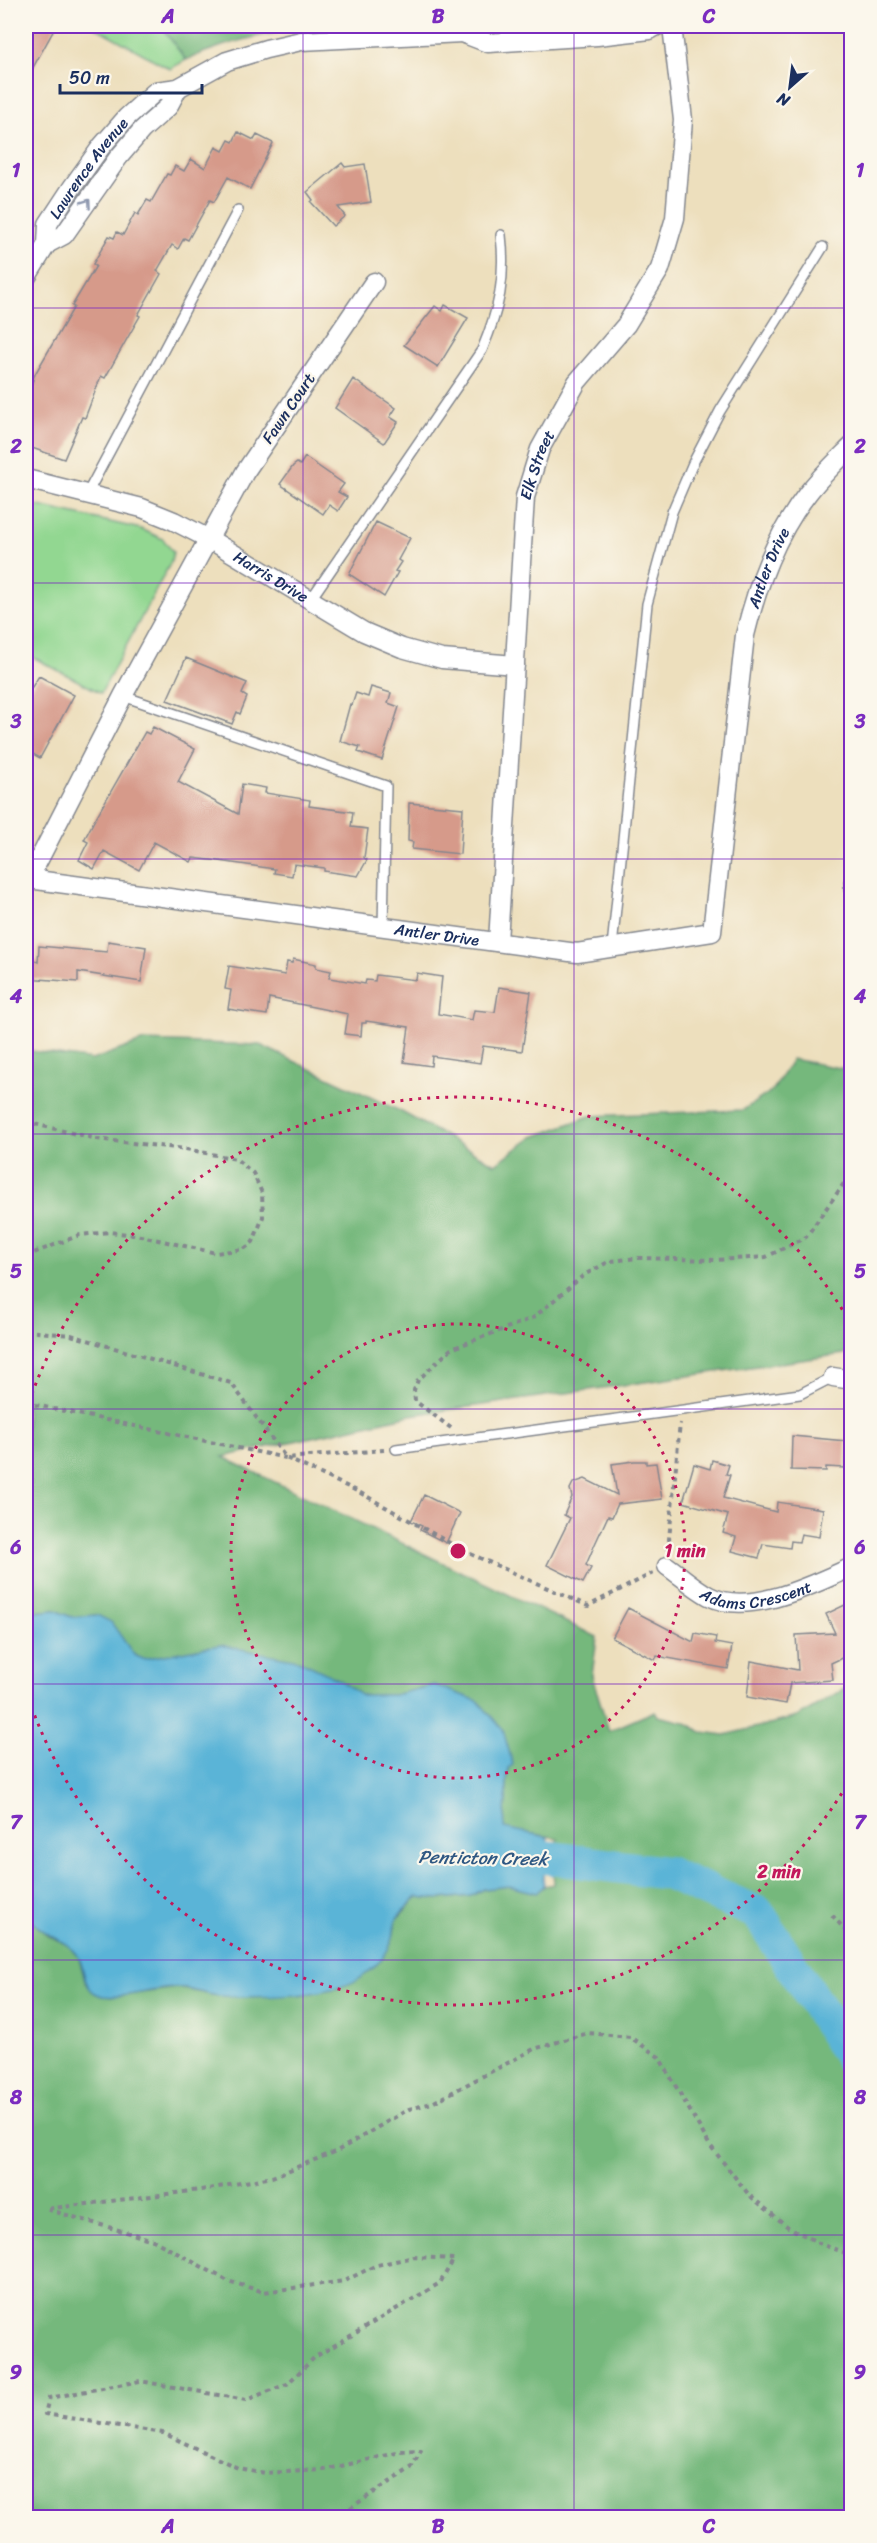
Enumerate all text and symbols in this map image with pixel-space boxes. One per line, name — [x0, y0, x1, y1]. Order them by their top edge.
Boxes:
text: A — [160, 0, 175, 34]
text: B — [432, 0, 445, 34]
text: C — [702, 0, 716, 34]
scale bar — [60, 57, 202, 95]
north arrow — [760, 57, 820, 117]
text: 50 m — [69, 62, 110, 94]
text: N — [771, 84, 796, 116]
street label: Lawrence Avenue — [41, 110, 136, 225]
text: 1 — [12, 153, 21, 188]
text: 1 — [856, 153, 865, 188]
one-way arrow — [80, 199, 91, 210]
street label: Fawn Court — [254, 367, 323, 450]
street label: Elk Street — [511, 425, 563, 504]
text: 2 — [9, 429, 22, 464]
text: 2 — [853, 429, 866, 464]
street label: Antler Drive — [739, 522, 798, 613]
street label: Harris Drive — [228, 543, 314, 611]
text: 3 — [10, 704, 22, 739]
text: 3 — [854, 704, 866, 739]
street label: Antler Drive — [392, 914, 481, 955]
text: 4 — [9, 979, 23, 1014]
text: 4 — [853, 979, 867, 1014]
text: 5 — [10, 1254, 22, 1289]
text: 5 — [854, 1254, 866, 1289]
text: 6 — [9, 1530, 22, 1565]
text: 6 — [853, 1530, 866, 1565]
text: 1 min — [665, 1535, 706, 1567]
centre of rings — [448, 1541, 468, 1561]
street label: Adams Crescent — [693, 1572, 816, 1618]
text: 7 — [10, 1805, 23, 1840]
text: 7 — [854, 1805, 867, 1840]
water label: Penticton Creek — [418, 1841, 550, 1875]
text: 2 min — [756, 1856, 801, 1888]
text: 8 — [9, 2080, 23, 2115]
text: 8 — [853, 2080, 867, 2115]
text: 9 — [10, 2355, 22, 2390]
text: 9 — [854, 2355, 866, 2390]
text: A — [160, 2509, 175, 2543]
text: B — [432, 2509, 445, 2543]
text: C — [702, 2509, 716, 2543]

